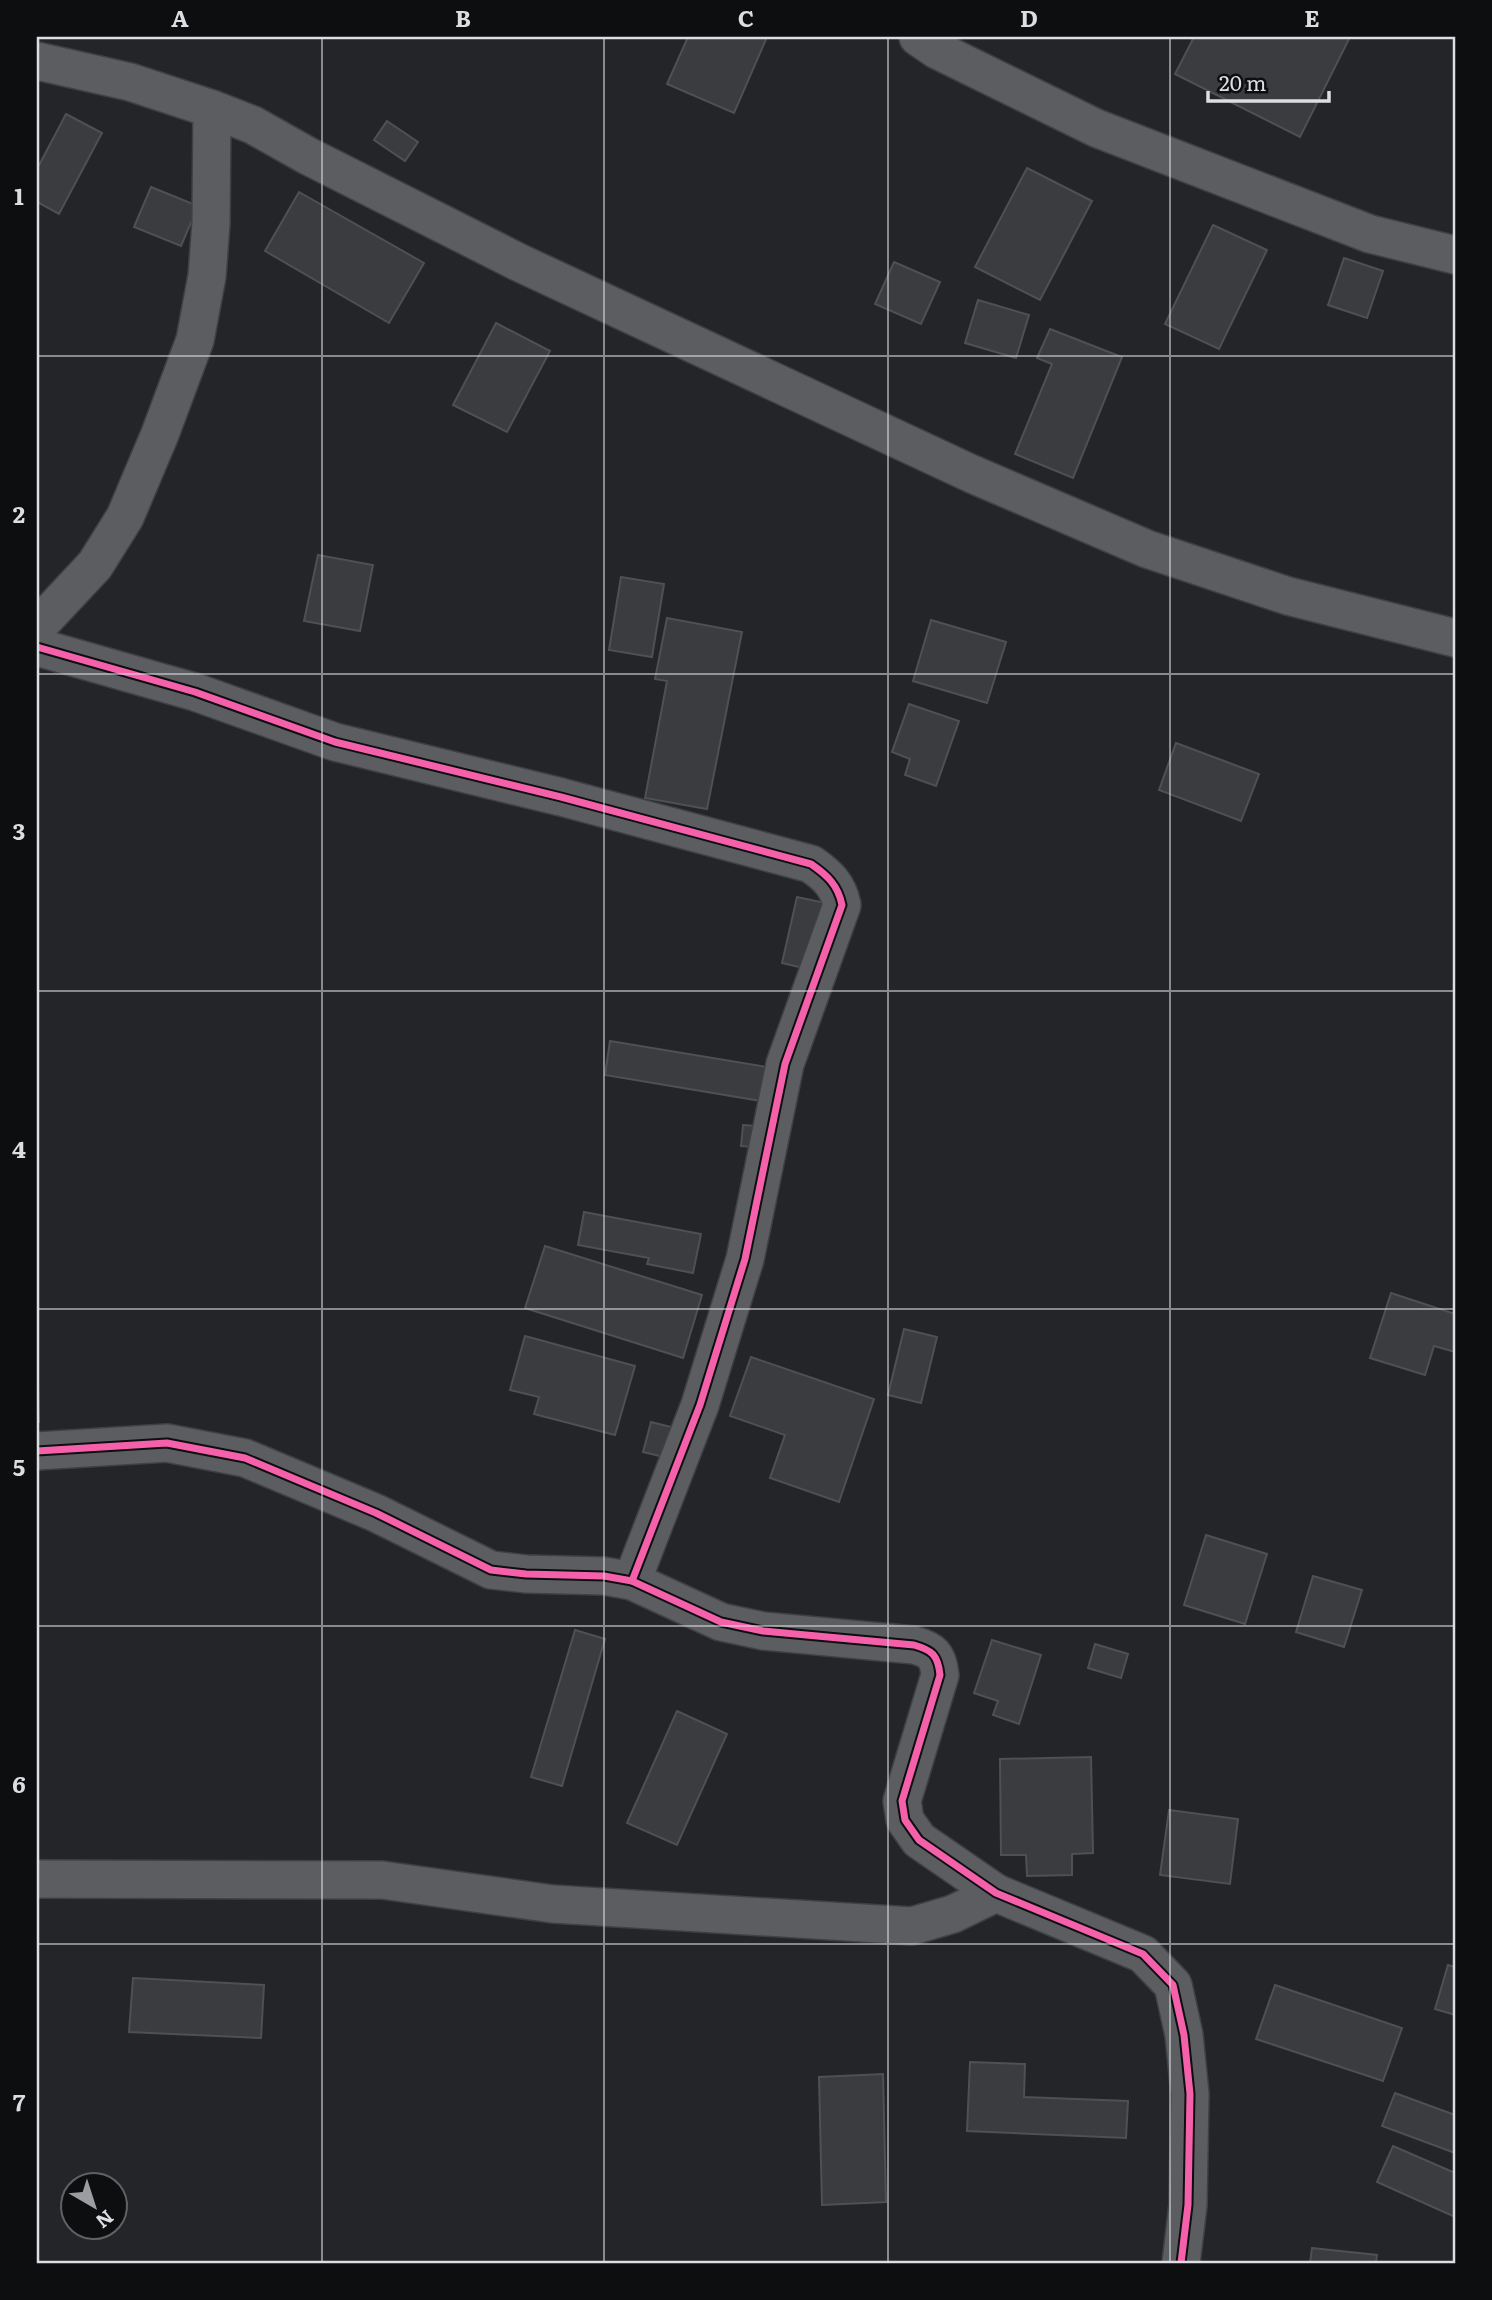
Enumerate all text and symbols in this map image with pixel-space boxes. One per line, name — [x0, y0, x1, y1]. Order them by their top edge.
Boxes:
text: A — [171, 0, 189, 34]
text: B — [455, 0, 471, 34]
text: C — [738, 0, 754, 34]
text: D — [1020, 0, 1038, 34]
text: E — [1304, 0, 1320, 34]
scale bar — [1208, 60, 1329, 104]
text: 20 m — [1219, 66, 1266, 97]
text: 1 — [14, 178, 24, 212]
text: 2 — [13, 496, 25, 530]
text: 3 — [13, 813, 25, 847]
text: 4 — [12, 1131, 26, 1165]
text: 5 — [13, 1449, 25, 1483]
text: 6 — [12, 1766, 26, 1800]
text: 7 — [13, 2084, 26, 2118]
north arrow — [60, 2170, 130, 2240]
text: N — [90, 2204, 120, 2236]

